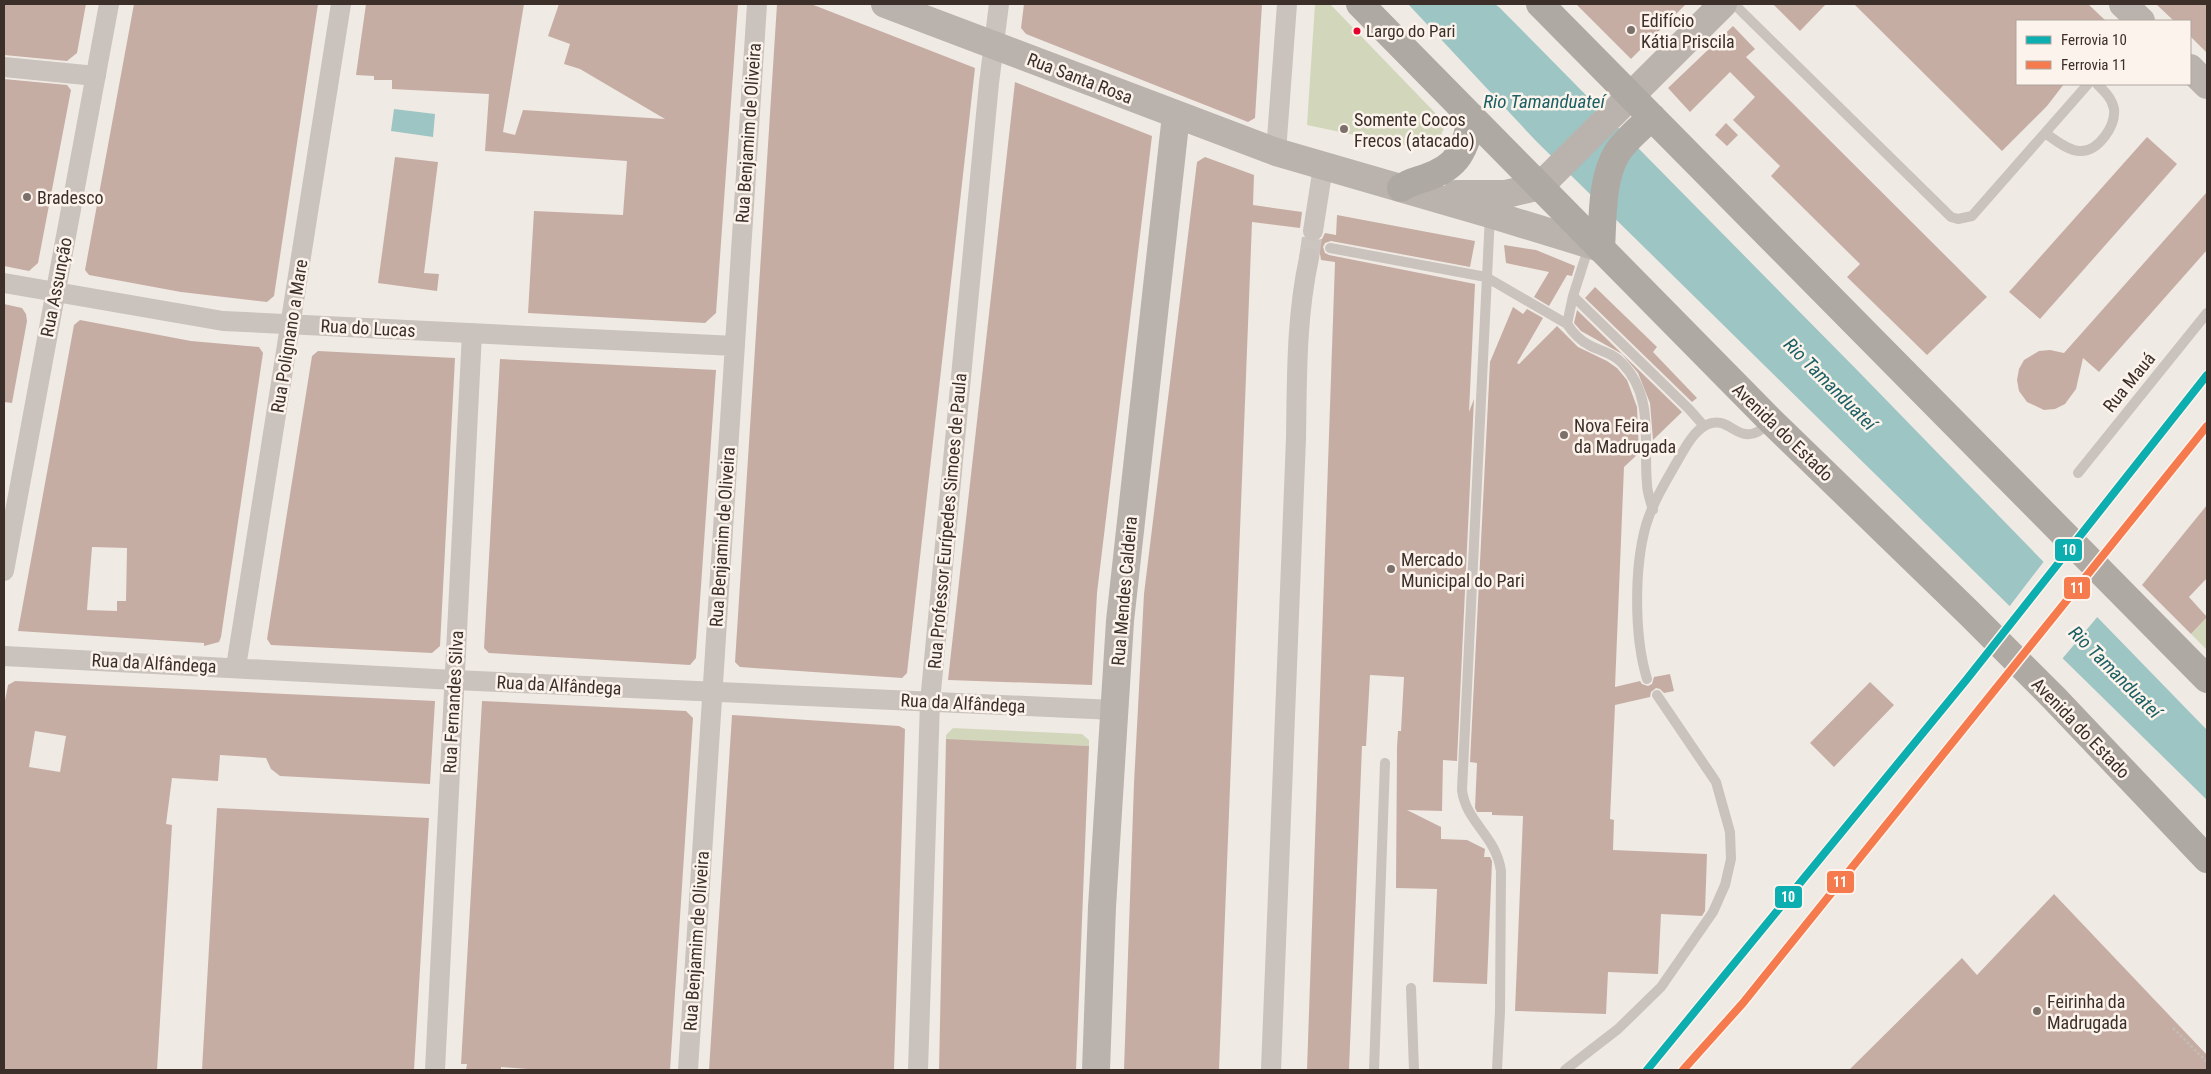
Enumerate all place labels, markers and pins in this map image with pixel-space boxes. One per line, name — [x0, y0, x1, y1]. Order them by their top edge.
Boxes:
place label: Edifício Kátia Priscila — [1641, 10, 1735, 52]
place label: Largo do Pari — [1366, 21, 1456, 41]
marker: Edifício Kátia Priscila — [1625, 24, 1637, 36]
marker: Largo do Pari — [1352, 26, 1362, 36]
place label: Somente Cocos Frecos (atacado) — [1354, 109, 1475, 152]
marker: Somente Cocos Frecos (atacado) — [1338, 123, 1350, 135]
place label: Bradesco — [37, 187, 104, 208]
marker: Bradesco — [21, 191, 33, 203]
place label: Nova Feira da Madrugada — [1574, 415, 1676, 457]
marker: Nova Feira da Madrugada — [1558, 429, 1570, 441]
place label: Mercado Municipal do Pari — [1401, 549, 1525, 591]
marker: Mercado Municipal do Pari — [1385, 563, 1397, 575]
place label: Feirinha da Madrugada — [2047, 991, 2127, 1033]
marker: Feirinha da Madrugada — [2031, 1005, 2043, 1017]

